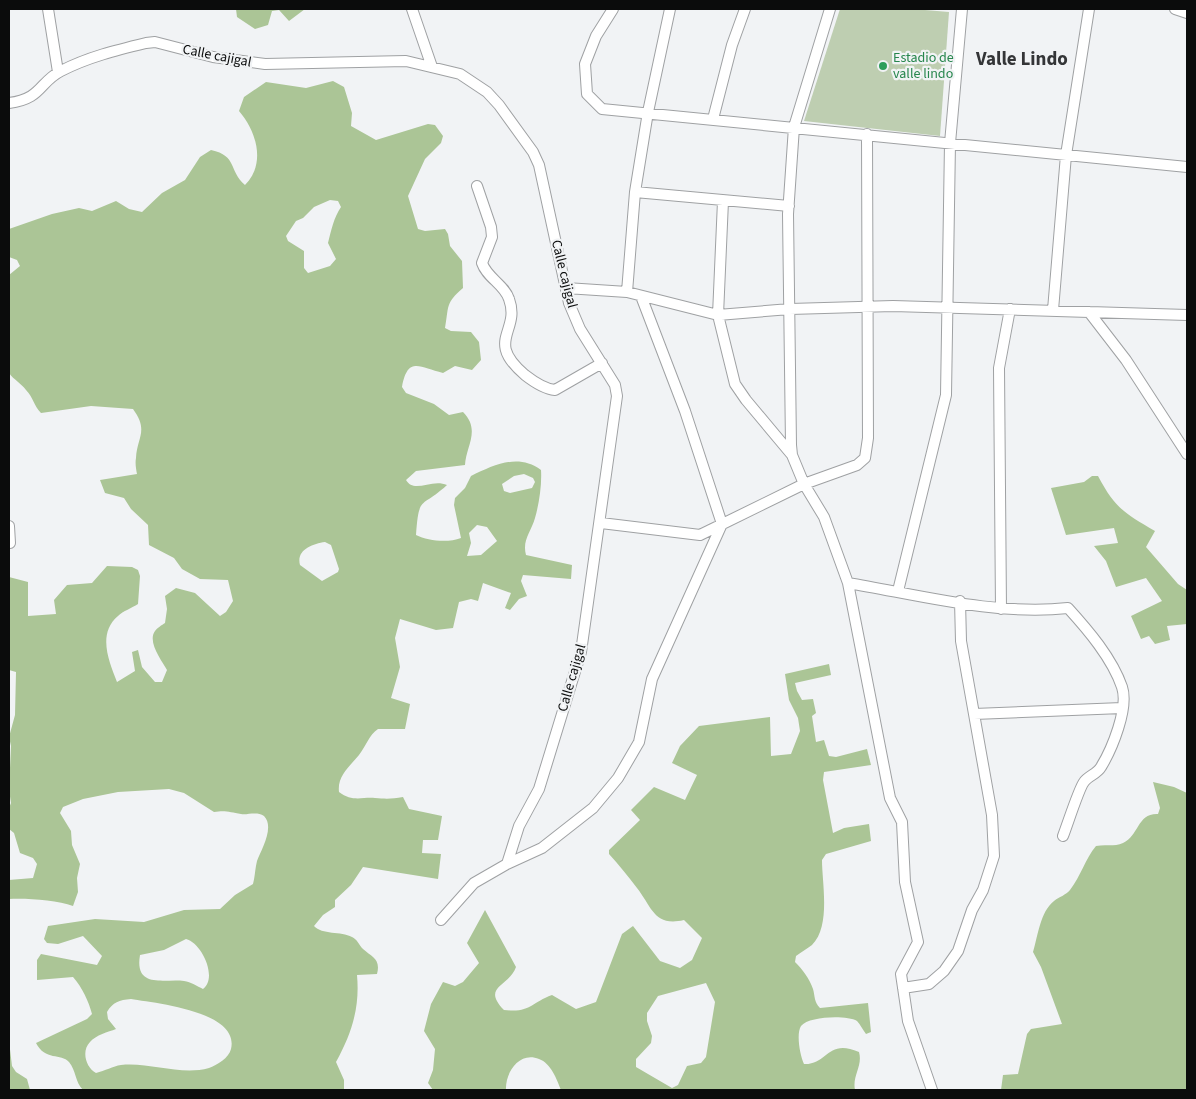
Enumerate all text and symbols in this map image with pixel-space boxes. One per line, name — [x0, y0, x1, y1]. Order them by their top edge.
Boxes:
street label: Calle cajigal — [181, 40, 253, 73]
district label: Valle Lindo — [975, 46, 1068, 73]
place label: Estadio de valle lindo — [893, 48, 954, 84]
marker: Estadio de valle lindo — [877, 60, 889, 72]
street label: Calle cajigal — [546, 238, 582, 311]
street label: Calle cajigal — [553, 641, 591, 714]

